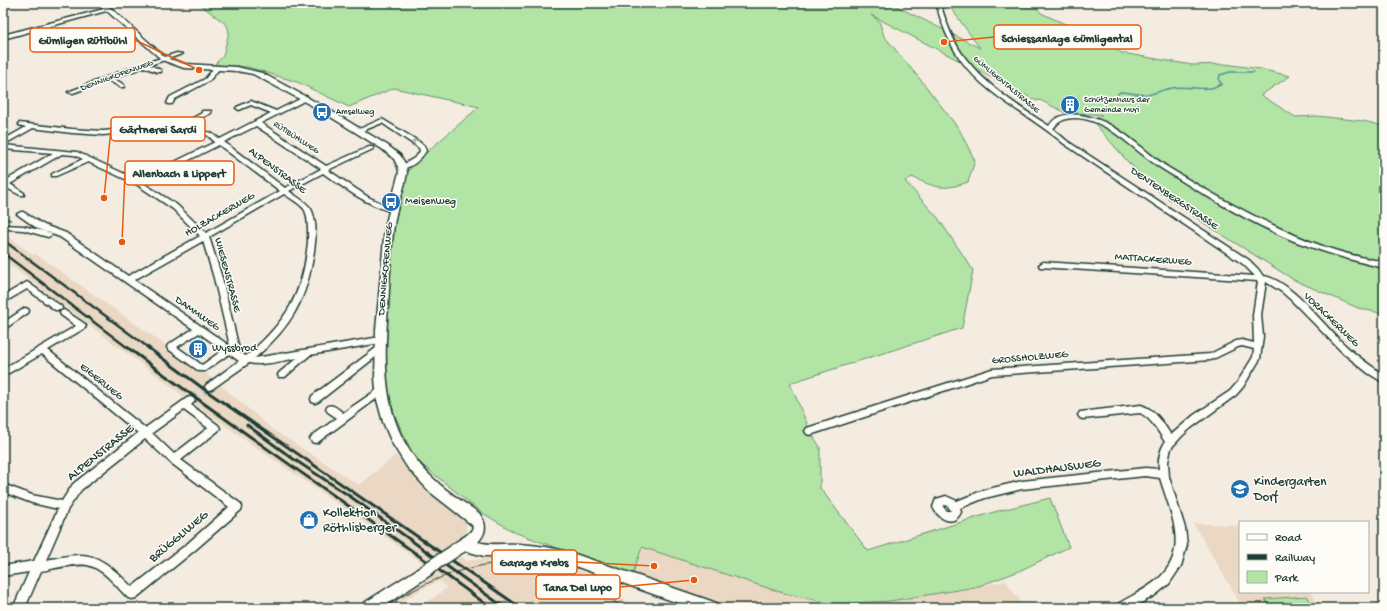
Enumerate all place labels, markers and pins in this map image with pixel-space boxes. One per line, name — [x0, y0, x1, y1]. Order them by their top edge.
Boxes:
callout: Schiessanlage Gümligental — [994, 25, 1141, 49]
callout: Gümligen Rütibühl — [30, 28, 135, 52]
building icon: Schützenhaus der Gemeinde Muri — [1059, 94, 1081, 116]
place label: Schützenhaus der Gemeinde Muri — [1084, 95, 1150, 116]
bus stop icon: Amselweg — [311, 101, 333, 123]
place label: Amselweg — [336, 107, 374, 118]
callout: Gärtnerei Sardi — [111, 117, 205, 141]
callout: Allenbach & Lippert — [125, 161, 234, 185]
bus stop icon: Meisenweg — [380, 191, 402, 213]
place label: Meisenweg — [405, 196, 456, 208]
building icon: Wyssbrod — [187, 338, 209, 360]
place label: Wyssbrod — [212, 343, 258, 355]
place label: Kindergarten Dorf — [1253, 475, 1327, 505]
school or university icon: Kindergarten Dorf — [1229, 478, 1251, 500]
place label: Kollektion Röthlisberger — [323, 506, 398, 536]
shop icon: Kollektion Röthlisberger — [298, 509, 320, 531]
callout: Garage Krebs — [492, 550, 577, 574]
callout: Tana Del Lupo — [536, 575, 620, 599]

